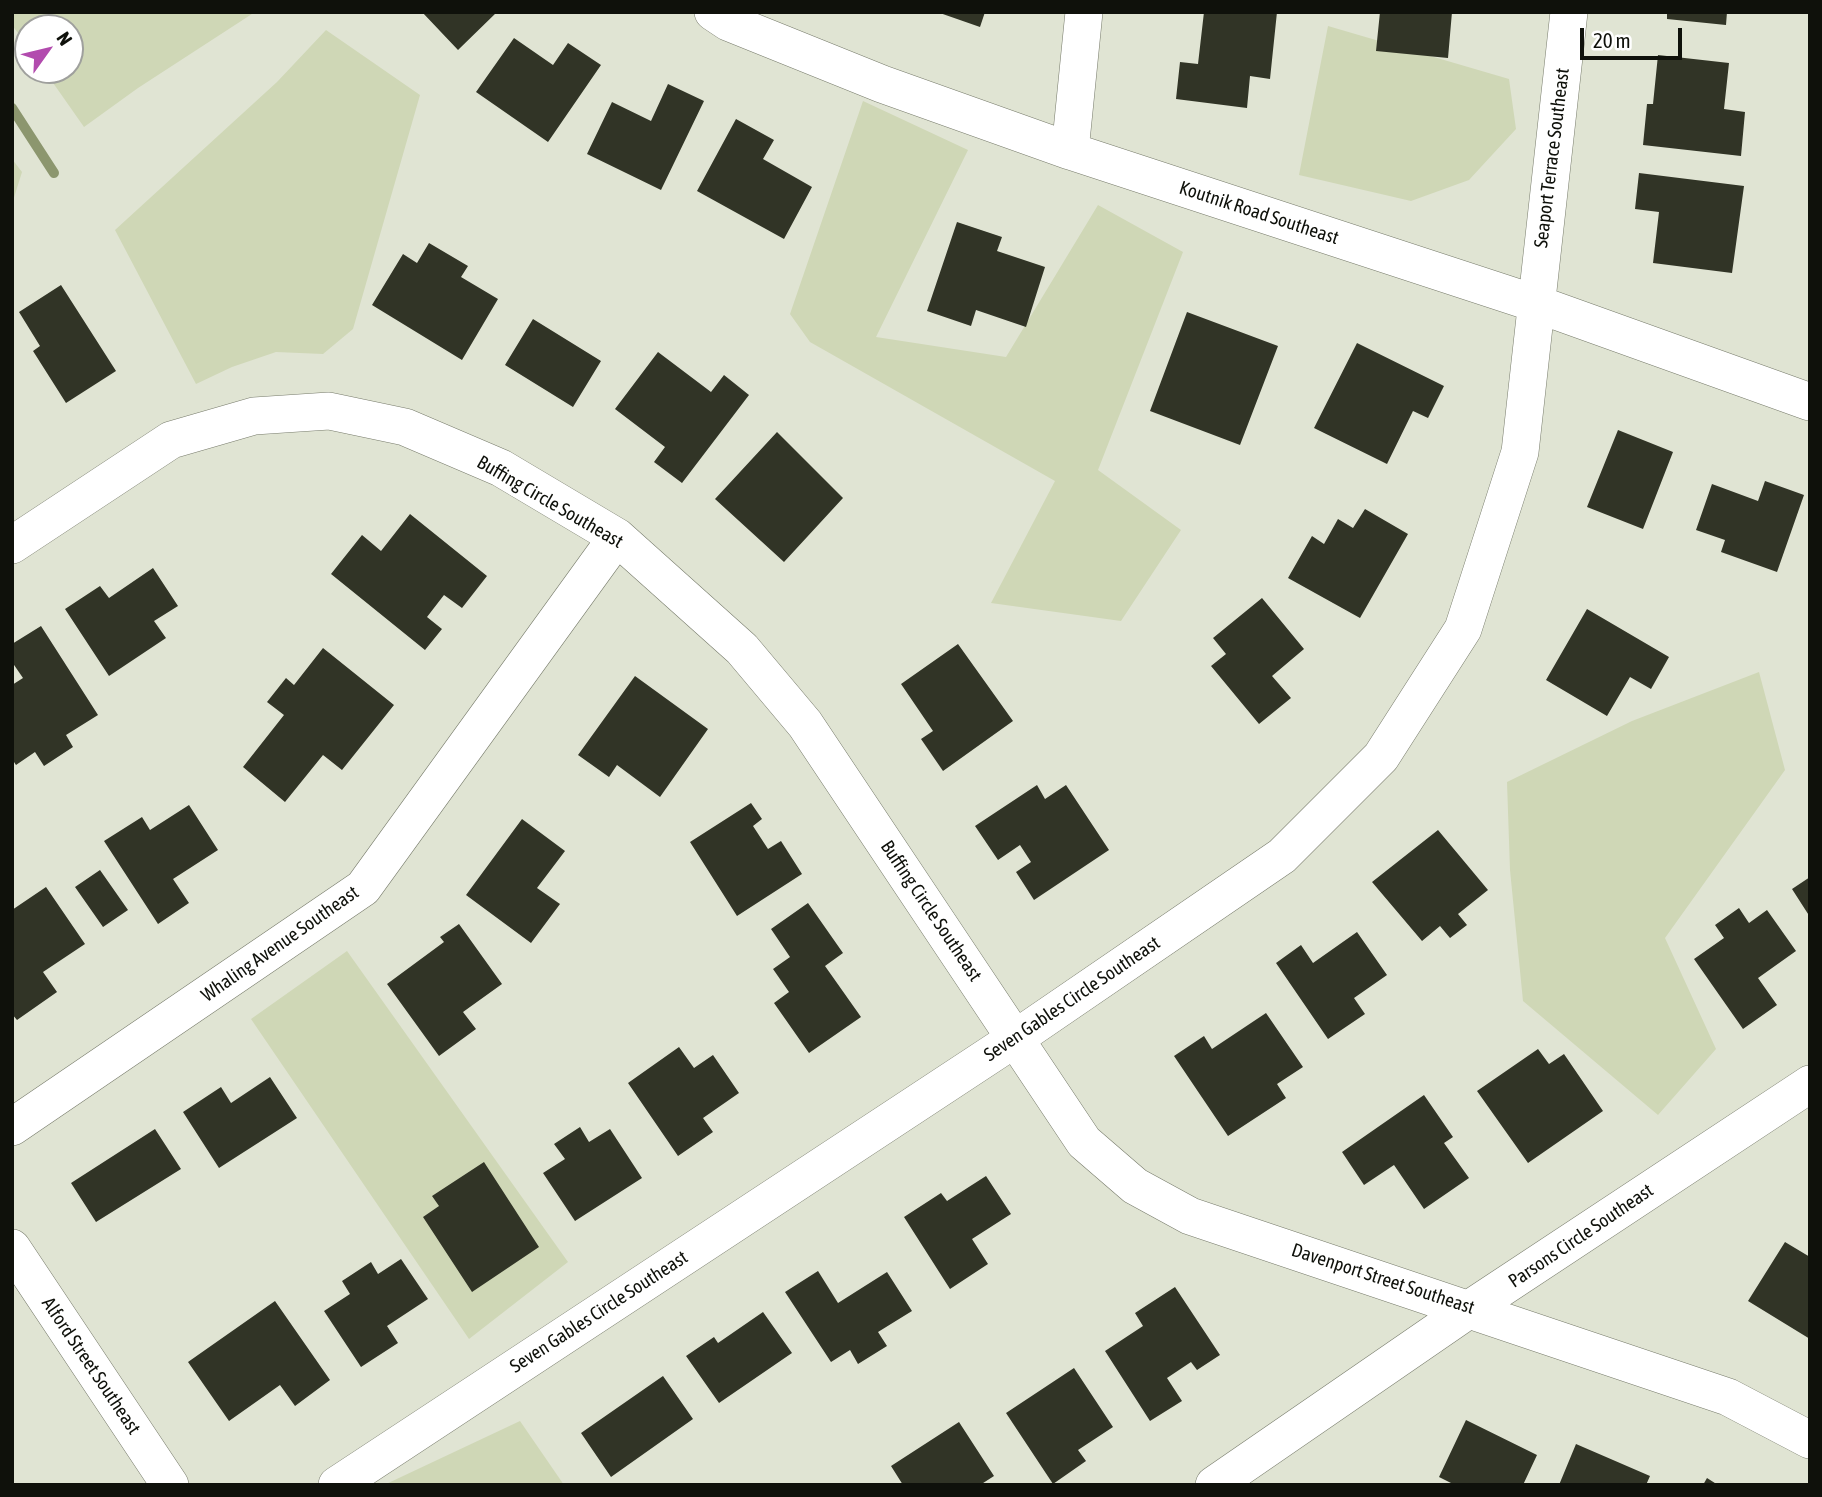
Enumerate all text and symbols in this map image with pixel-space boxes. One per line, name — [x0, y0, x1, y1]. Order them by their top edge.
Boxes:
north arrow — [14, 14, 84, 84]
scale bar — [1584, 14, 1686, 58]
text: N — [52, 28, 77, 49]
text: 20 m — [1593, 28, 1631, 52]
street label: Seaport Terrace Southeast — [1530, 67, 1574, 249]
street label: Koutnik Road Southeast — [1176, 176, 1342, 250]
street label: Buffing Circle Southeast — [473, 451, 627, 553]
street label: Buffing Circle Southeast — [875, 836, 987, 986]
street label: Whaling Avenue Southeast — [197, 881, 363, 1007]
street label: Seven Gables Circle Southeast — [980, 932, 1164, 1066]
street label: Parsons Circle Southeast — [1504, 1179, 1658, 1293]
street label: Davenport Street Southeast — [1289, 1239, 1477, 1319]
street label: Seven Gables Circle Southeast — [506, 1246, 692, 1378]
street label: Alford Street Southeast — [37, 1293, 145, 1439]

